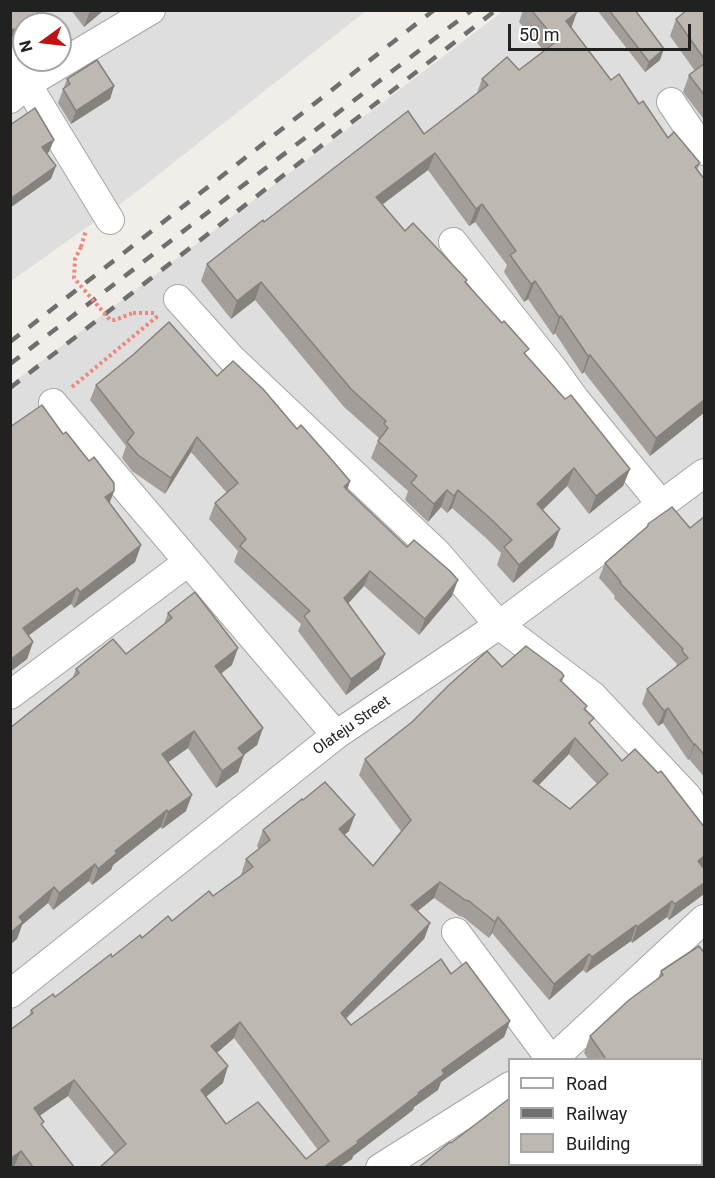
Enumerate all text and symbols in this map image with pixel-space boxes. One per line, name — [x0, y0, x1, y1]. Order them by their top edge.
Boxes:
north arrow — [12, 12, 72, 72]
scale bar — [511, 12, 694, 50]
text: 50 m — [519, 24, 559, 45]
text: N — [15, 38, 37, 54]
street label: Olateju Street — [310, 693, 394, 759]
legend — [508, 1058, 703, 1166]
text: Road — [566, 1073, 607, 1094]
text: Railway — [566, 1103, 627, 1124]
text: Building — [566, 1133, 630, 1154]

